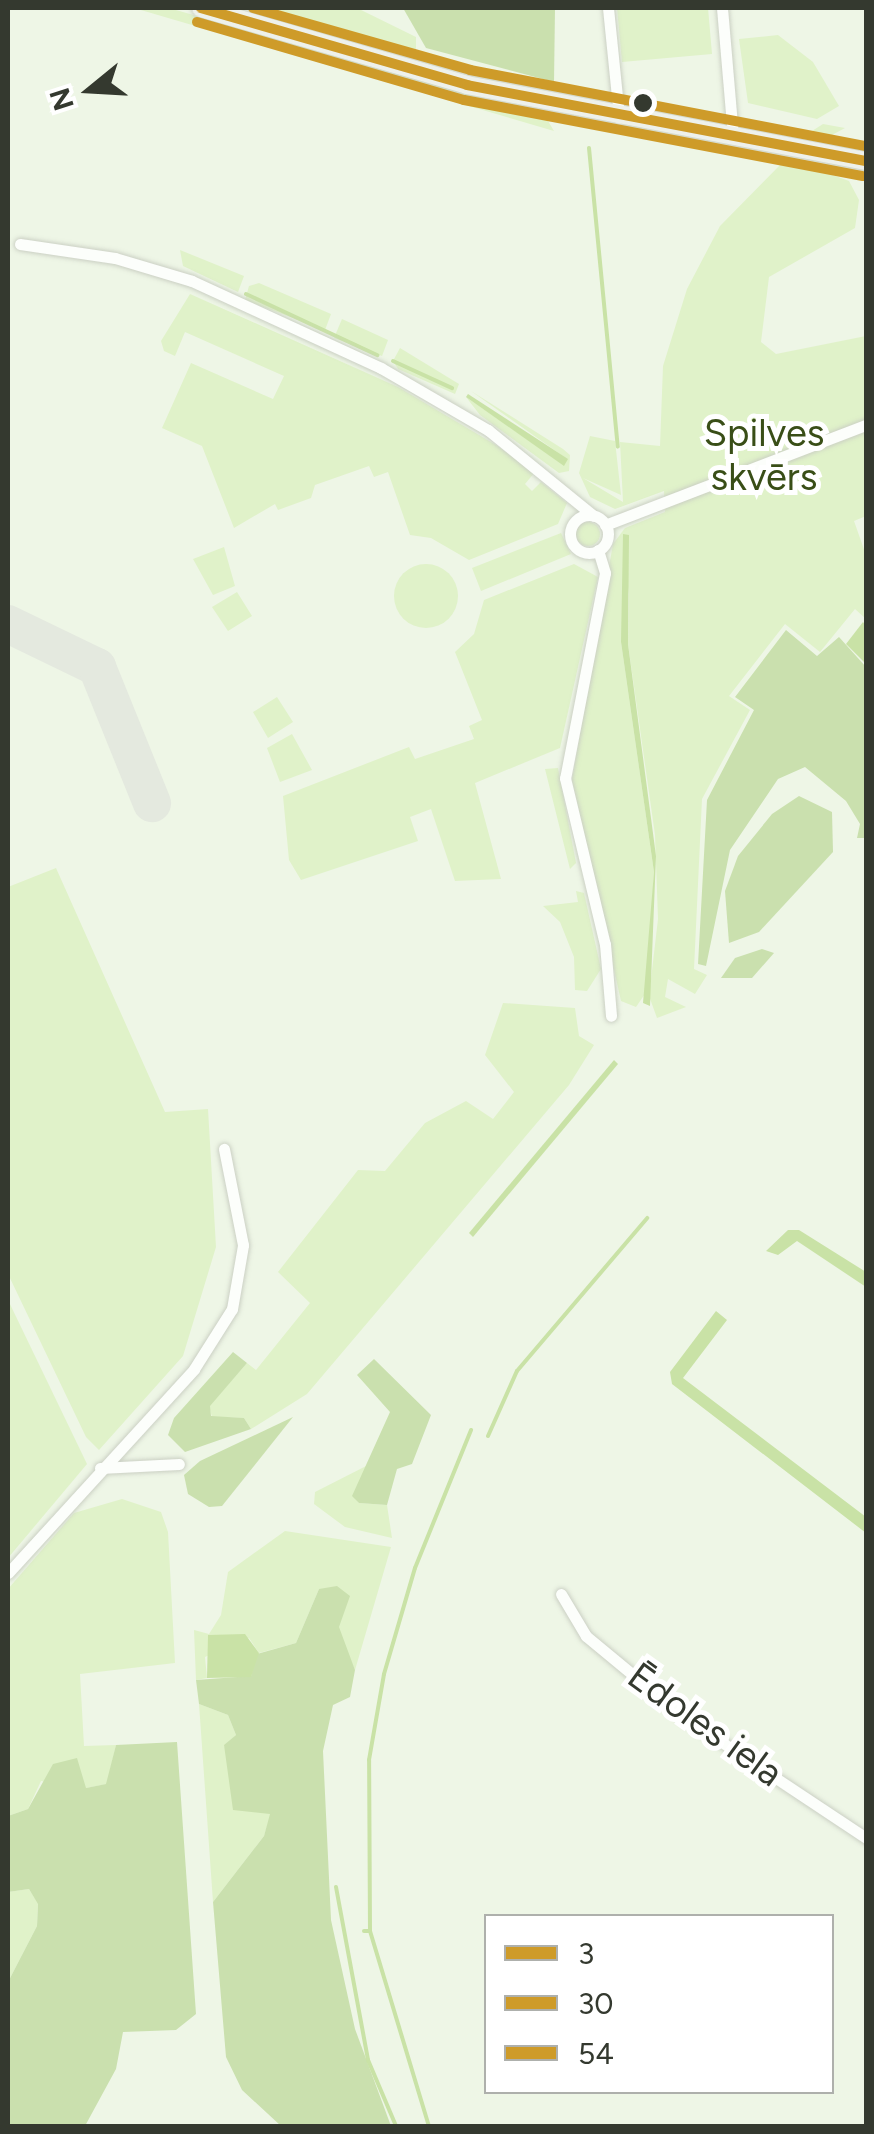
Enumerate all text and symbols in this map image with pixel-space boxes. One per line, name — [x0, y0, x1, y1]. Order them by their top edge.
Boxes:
north arrow — [40, 40, 140, 140]
text: N — [42, 84, 81, 115]
unlabelled marker — [633, 93, 653, 113]
park label: Spilves skvērs — [704, 411, 824, 500]
street label: Ēdoles iela — [619, 1654, 791, 1796]
legend — [484, 1914, 834, 2094]
text: 3 — [578, 1935, 594, 1972]
text: 30 — [578, 1985, 614, 2022]
text: 54 — [578, 2035, 614, 2072]

